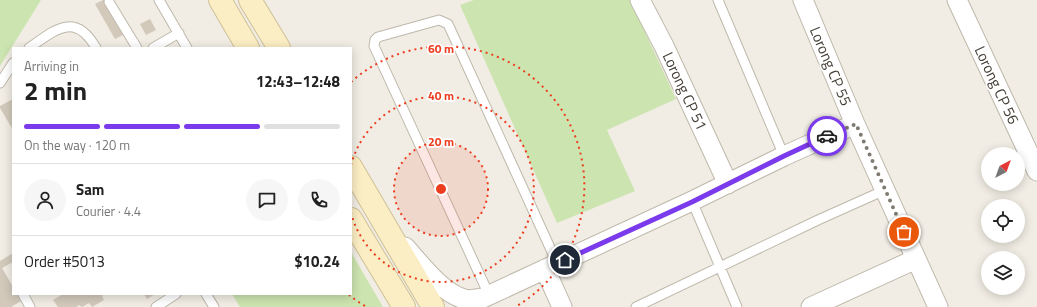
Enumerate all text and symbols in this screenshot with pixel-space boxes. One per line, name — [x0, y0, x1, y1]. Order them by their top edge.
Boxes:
street label: Lorong CP 55 — [804, 23, 858, 109]
text: 60 m — [428, 39, 454, 58]
street label: Lorong CP 56 — [969, 42, 1025, 128]
street label: Lorong CP 51 — [657, 48, 713, 134]
text: Arriving in — [24, 56, 79, 76]
text: 12:43–12:48 — [256, 70, 340, 93]
text: 2 min — [24, 71, 87, 110]
text: 40 m — [428, 86, 454, 105]
courier — [807, 116, 847, 156]
icon: car — [816, 125, 838, 147]
text: 20 m — [428, 132, 454, 151]
text: On the way · 120 m — [24, 135, 130, 155]
north arrow — [981, 147, 1025, 191]
map controls — [981, 147, 1025, 295]
text: Sam — [76, 178, 104, 201]
button: person — [24, 179, 66, 221]
button: chat — [246, 179, 288, 221]
button: phone — [298, 179, 340, 221]
centre of rings — [434, 182, 448, 196]
button: locate — [981, 199, 1025, 243]
text: Courier · 4.4 — [76, 201, 141, 221]
pin — [887, 215, 921, 249]
icon: bag — [893, 221, 915, 243]
pin — [548, 243, 582, 277]
icon: home — [554, 249, 576, 271]
text: Order #5013 — [24, 250, 105, 273]
text: $10.24 — [294, 250, 340, 273]
button: layers — [981, 251, 1025, 295]

